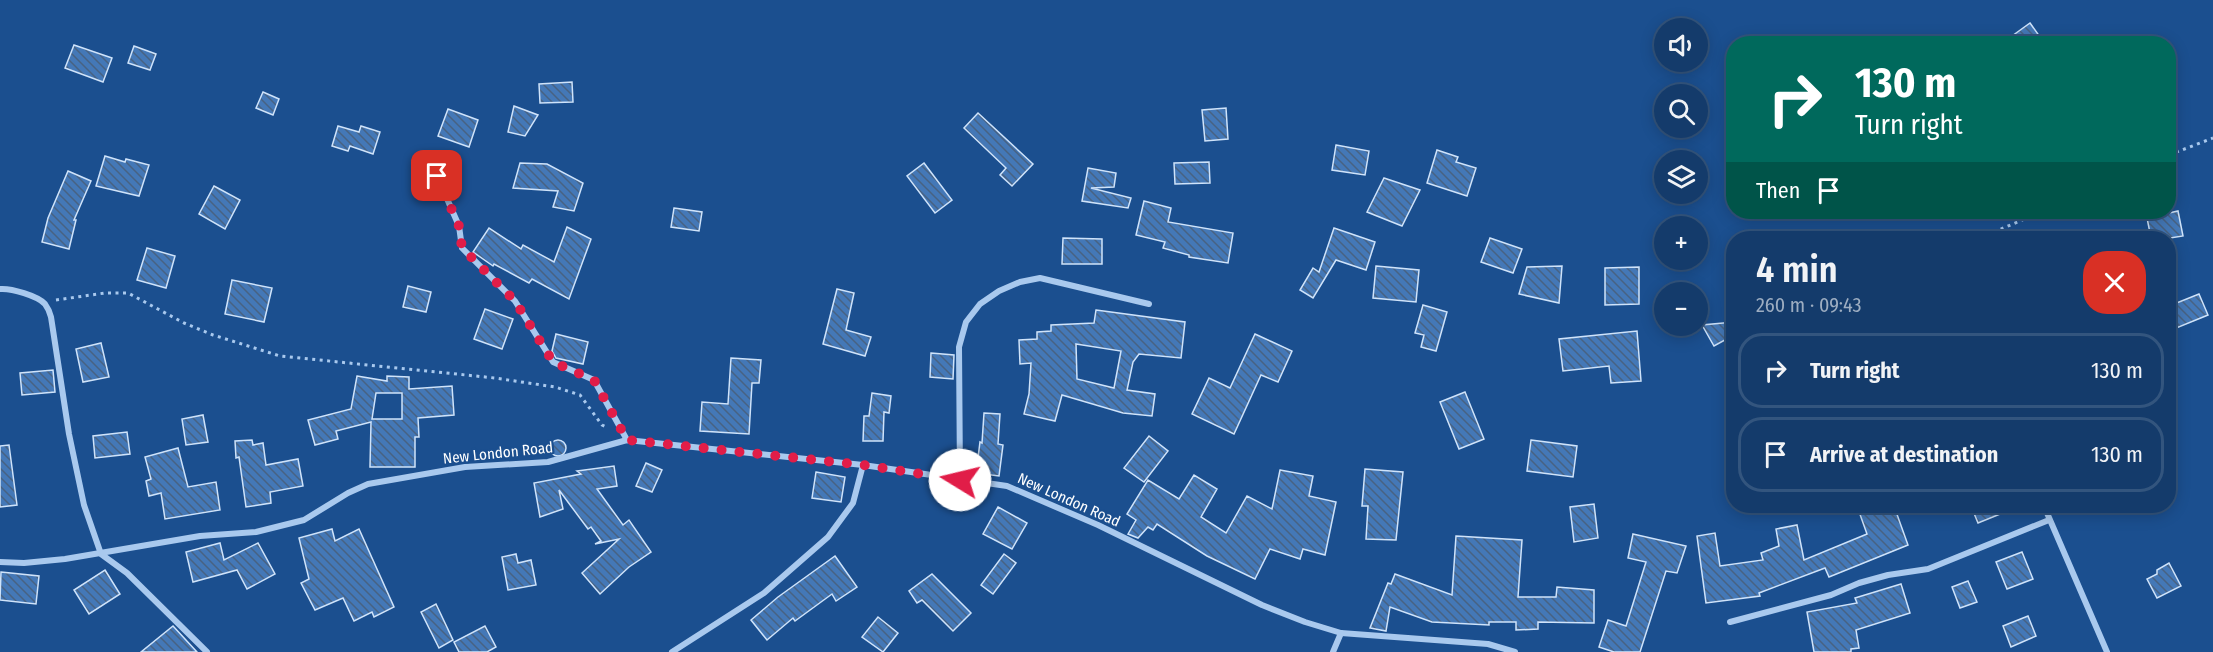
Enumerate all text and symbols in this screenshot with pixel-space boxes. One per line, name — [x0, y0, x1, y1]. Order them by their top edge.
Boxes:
map controls — [1654, 18, 1708, 336]
button: sound — [1654, 18, 1708, 72]
text: 130 m — [1855, 58, 1956, 108]
icon: right — [1756, 60, 1834, 138]
button: search — [1654, 84, 1708, 138]
text: Turn right — [1855, 109, 1963, 141]
pin — [411, 150, 462, 201]
button: layers — [1654, 150, 1708, 204]
icon: arrive — [420, 159, 453, 192]
icon: arrive — [1812, 174, 1845, 207]
text: Then — [1756, 177, 1800, 204]
button: + — [1654, 216, 1708, 270]
text: 4 min — [1756, 248, 1838, 292]
button: close — [2083, 251, 2146, 314]
button: − — [1654, 282, 1708, 336]
text: 260 m · 09:43 — [1756, 293, 1861, 317]
icon: right — [1759, 354, 1792, 387]
text: Turn right — [1810, 357, 1899, 384]
text: 130 m — [2091, 357, 2143, 384]
street label: New London Road — [442, 438, 554, 468]
icon: arrive — [1759, 438, 1792, 471]
text: Arrive at destination — [1810, 441, 1998, 468]
text: 130 m — [2091, 441, 2143, 468]
position arrow — [928, 448, 992, 512]
street label: New London Road — [1015, 469, 1123, 531]

